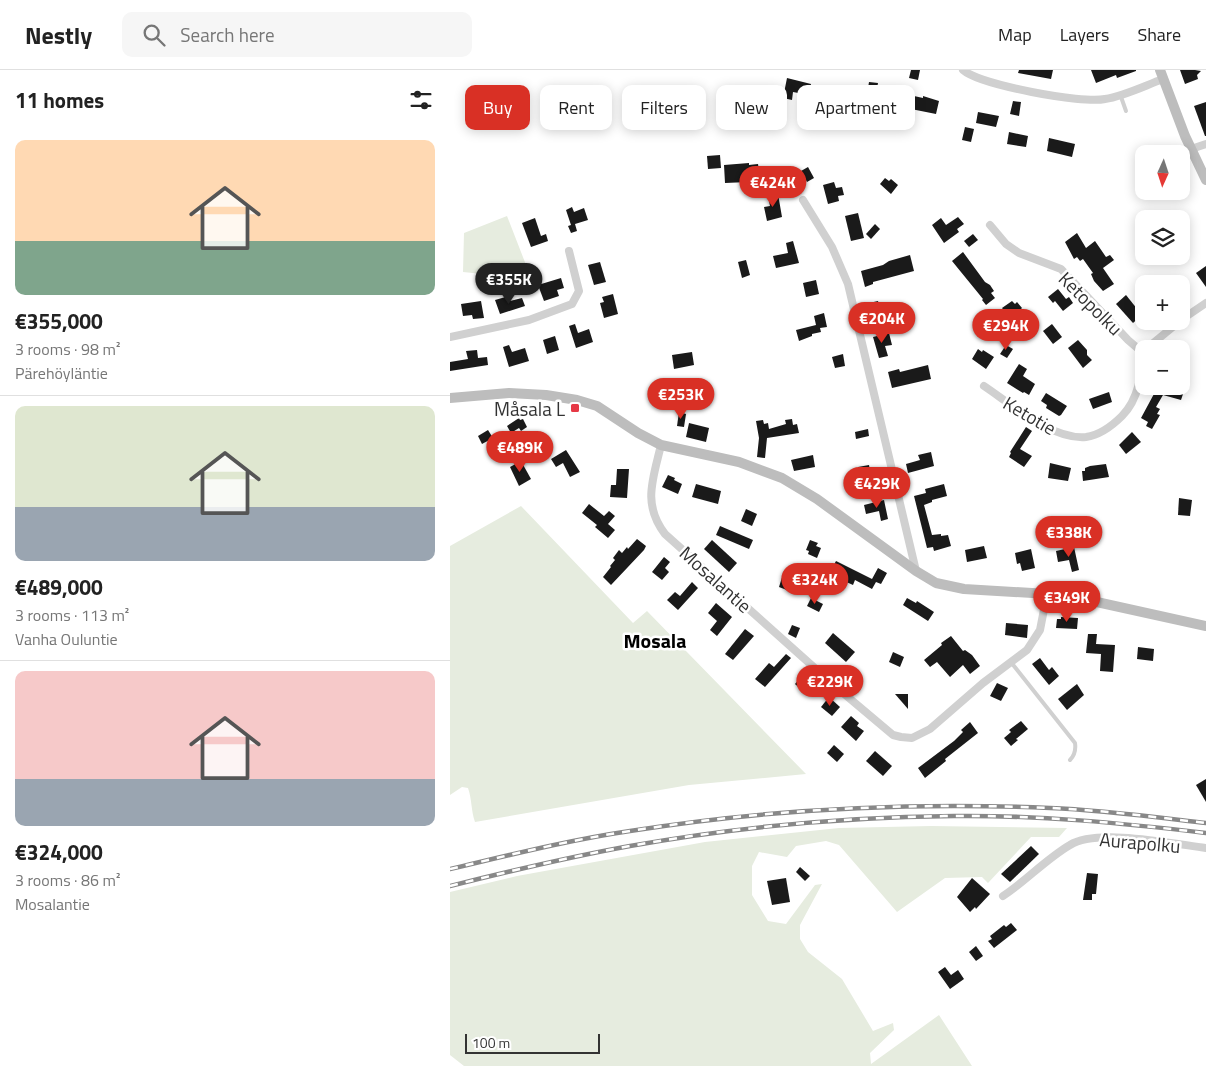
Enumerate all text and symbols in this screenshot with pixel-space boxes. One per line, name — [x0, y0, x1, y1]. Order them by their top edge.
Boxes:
search box — [122, 12, 472, 57]
text: Nestly — [25, 17, 92, 53]
text: Search here — [180, 20, 275, 49]
icon: search — [140, 21, 168, 49]
text: Map — [998, 21, 1032, 48]
text: Layers — [1060, 21, 1109, 48]
text: Share — [1137, 21, 1181, 48]
text: 11 homes — [15, 84, 104, 116]
chip: Buy — [465, 85, 530, 130]
chip: Rent — [540, 85, 612, 130]
chip: Filters — [622, 85, 706, 130]
chip: New — [716, 85, 787, 130]
chip: Apartment — [797, 85, 915, 130]
icon: filters — [407, 86, 435, 114]
north arrow — [1135, 145, 1190, 200]
map controls — [1135, 145, 1190, 395]
pin: €424K — [738, 166, 808, 208]
text: €424K — [750, 170, 796, 194]
icon: home — [180, 173, 270, 263]
button: layers — [1135, 210, 1190, 265]
pin: €355K — [474, 262, 544, 305]
street label: Ketopolku — [1052, 264, 1130, 342]
text: €355K — [486, 267, 532, 291]
button: + — [1135, 275, 1190, 330]
pin: €204K — [847, 302, 917, 344]
text: €355,000 — [15, 305, 103, 337]
text: €204K — [859, 306, 905, 330]
pin: €294K — [971, 308, 1041, 351]
text: €294K — [983, 313, 1029, 337]
text: 3 rooms · 98 m² — [15, 337, 120, 361]
button: − — [1135, 340, 1190, 395]
text: Pärehöyläntie — [15, 361, 108, 385]
pin: €253K — [646, 378, 716, 420]
text: €253K — [658, 382, 704, 406]
street label: Ketotie — [998, 388, 1062, 442]
place label: Måsala L — [494, 394, 565, 423]
marker: Måsala L — [569, 402, 581, 414]
pin: €489K — [485, 430, 555, 473]
text: €489K — [497, 435, 543, 459]
icon: home — [180, 438, 270, 528]
pin: €429K — [842, 466, 912, 509]
text: €429K — [854, 471, 900, 495]
pin: €338K — [1034, 516, 1104, 558]
text: €338K — [1046, 520, 1092, 544]
street label: Mosalantie — [673, 539, 759, 619]
pin: €324K — [780, 562, 850, 605]
text: €324K — [792, 567, 838, 591]
text: €489,000 — [15, 571, 103, 603]
pin: €349K — [1032, 580, 1102, 623]
text: €349K — [1044, 585, 1090, 609]
text: 3 rooms · 113 m² — [15, 603, 129, 627]
district label: Mosala — [624, 625, 686, 656]
text: Vanha Ouluntie — [15, 627, 118, 651]
pin: €229K — [795, 664, 865, 707]
text: €229K — [807, 669, 853, 693]
icon: home — [180, 703, 270, 793]
street label: Aurapolku — [1098, 824, 1182, 860]
text: €324,000 — [15, 836, 103, 868]
text: 3 rooms · 86 m² — [15, 868, 120, 892]
text: Mosalantie — [15, 892, 90, 916]
scale bar — [465, 1031, 600, 1054]
text: 100 m — [472, 1032, 510, 1053]

